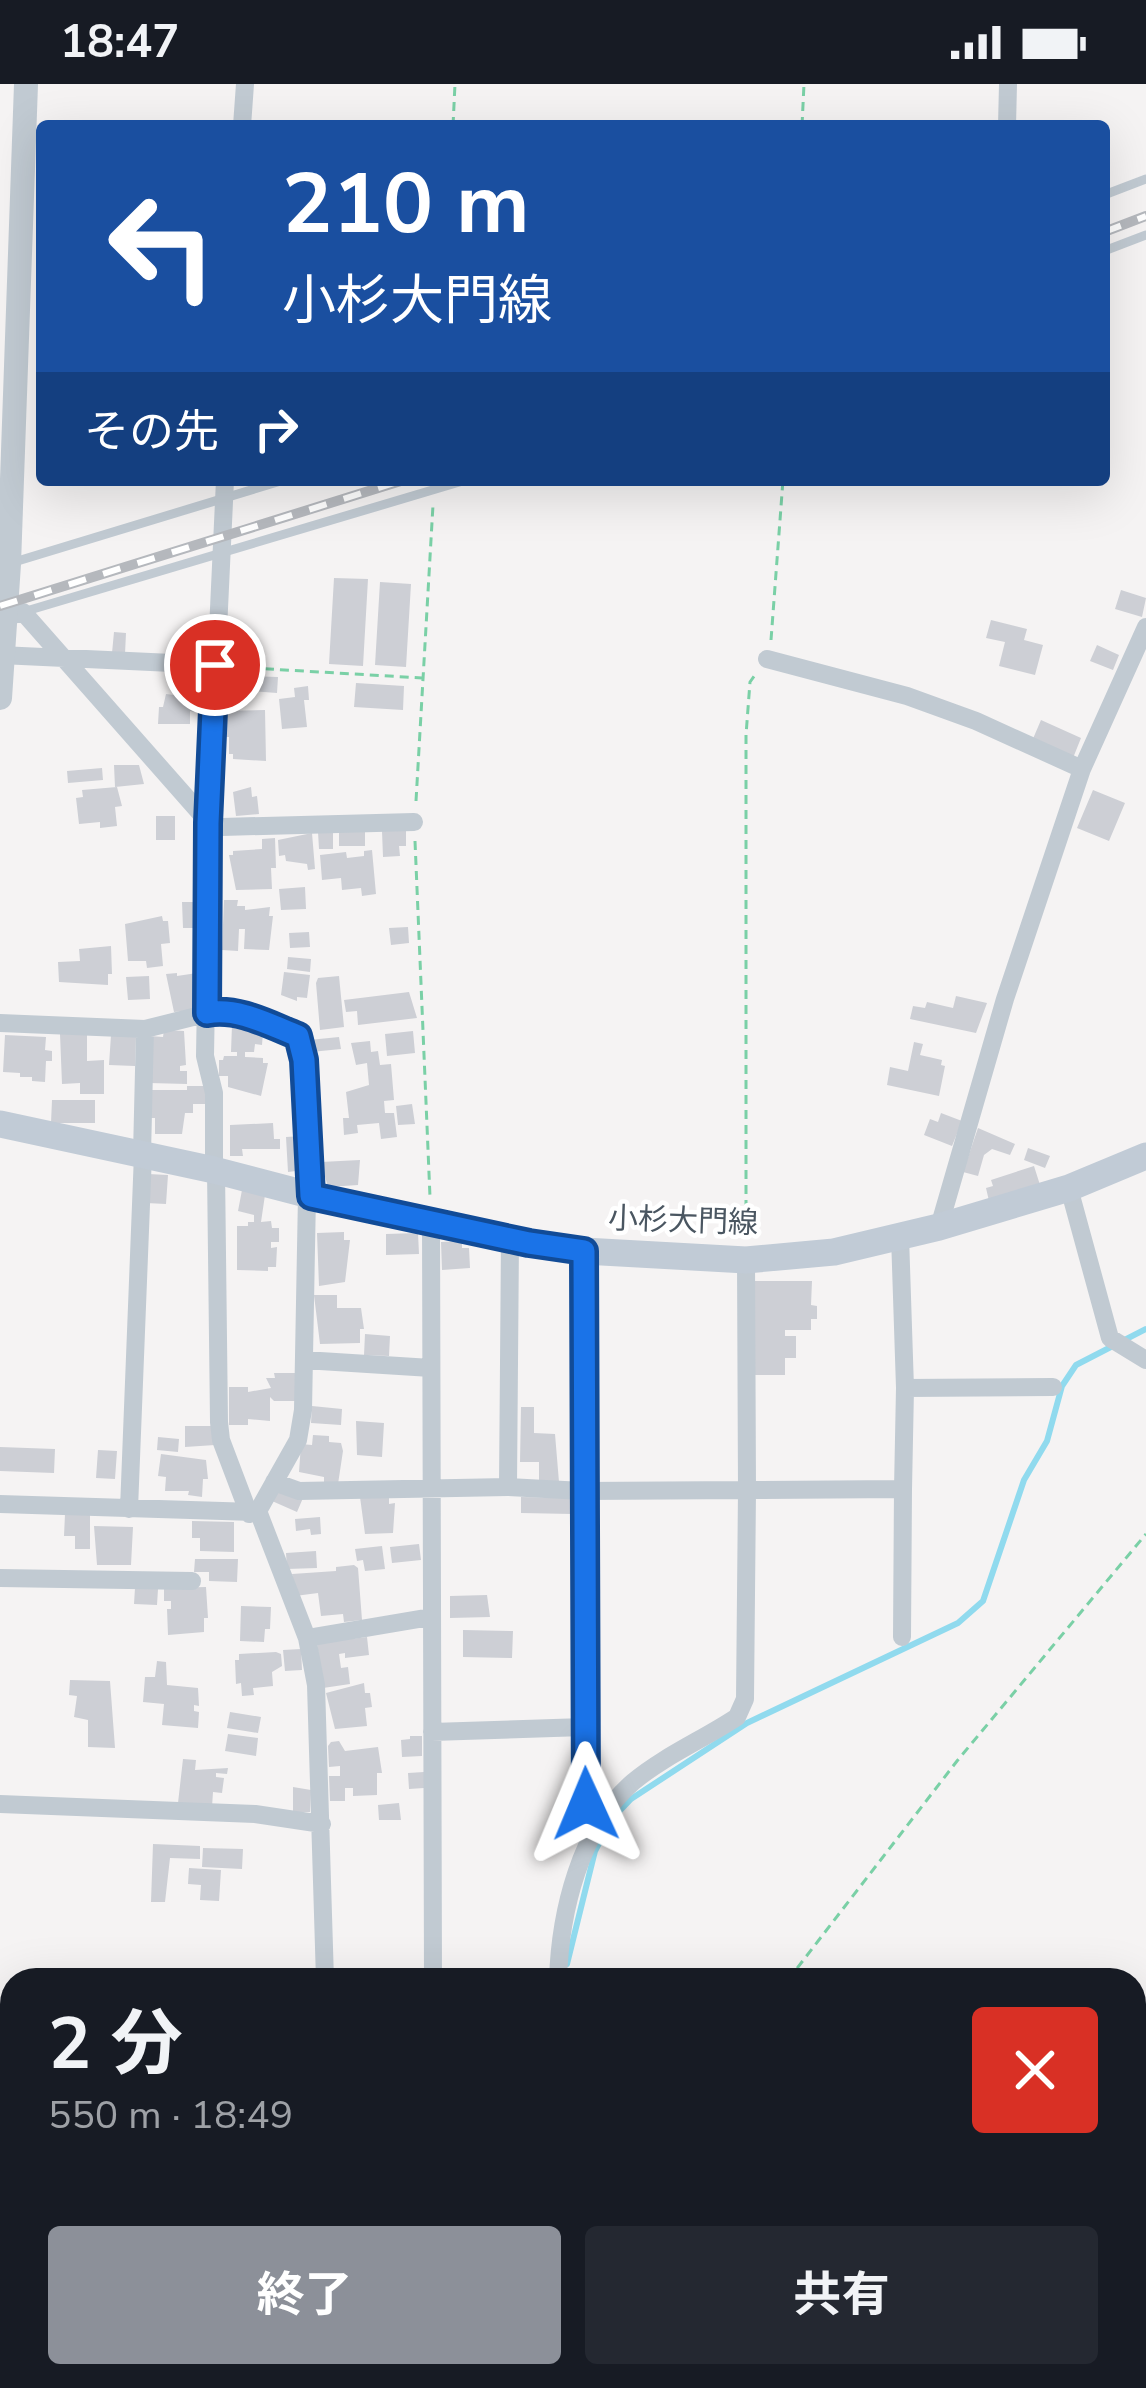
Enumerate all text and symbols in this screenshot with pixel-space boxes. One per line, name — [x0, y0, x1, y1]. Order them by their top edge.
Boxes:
text: 18:47 — [60, 12, 179, 73]
text: 210 m — [282, 147, 530, 262]
icon: left — [84, 168, 240, 324]
text: 小杉大門線 — [282, 264, 552, 338]
icon: right — [243, 396, 309, 462]
text: その先 — [84, 402, 219, 463]
pin — [164, 614, 266, 716]
icon: arrive — [182, 632, 248, 698]
street label: 小杉大門線 — [607, 1198, 759, 1244]
position arrow — [523, 1741, 649, 1867]
text: 2 分 — [48, 1995, 183, 2093]
button: close — [972, 2007, 1098, 2133]
text: 550 m · 18:49 — [48, 2089, 293, 2142]
button: 終了 — [48, 2226, 561, 2364]
button: 共有 — [585, 2226, 1098, 2364]

